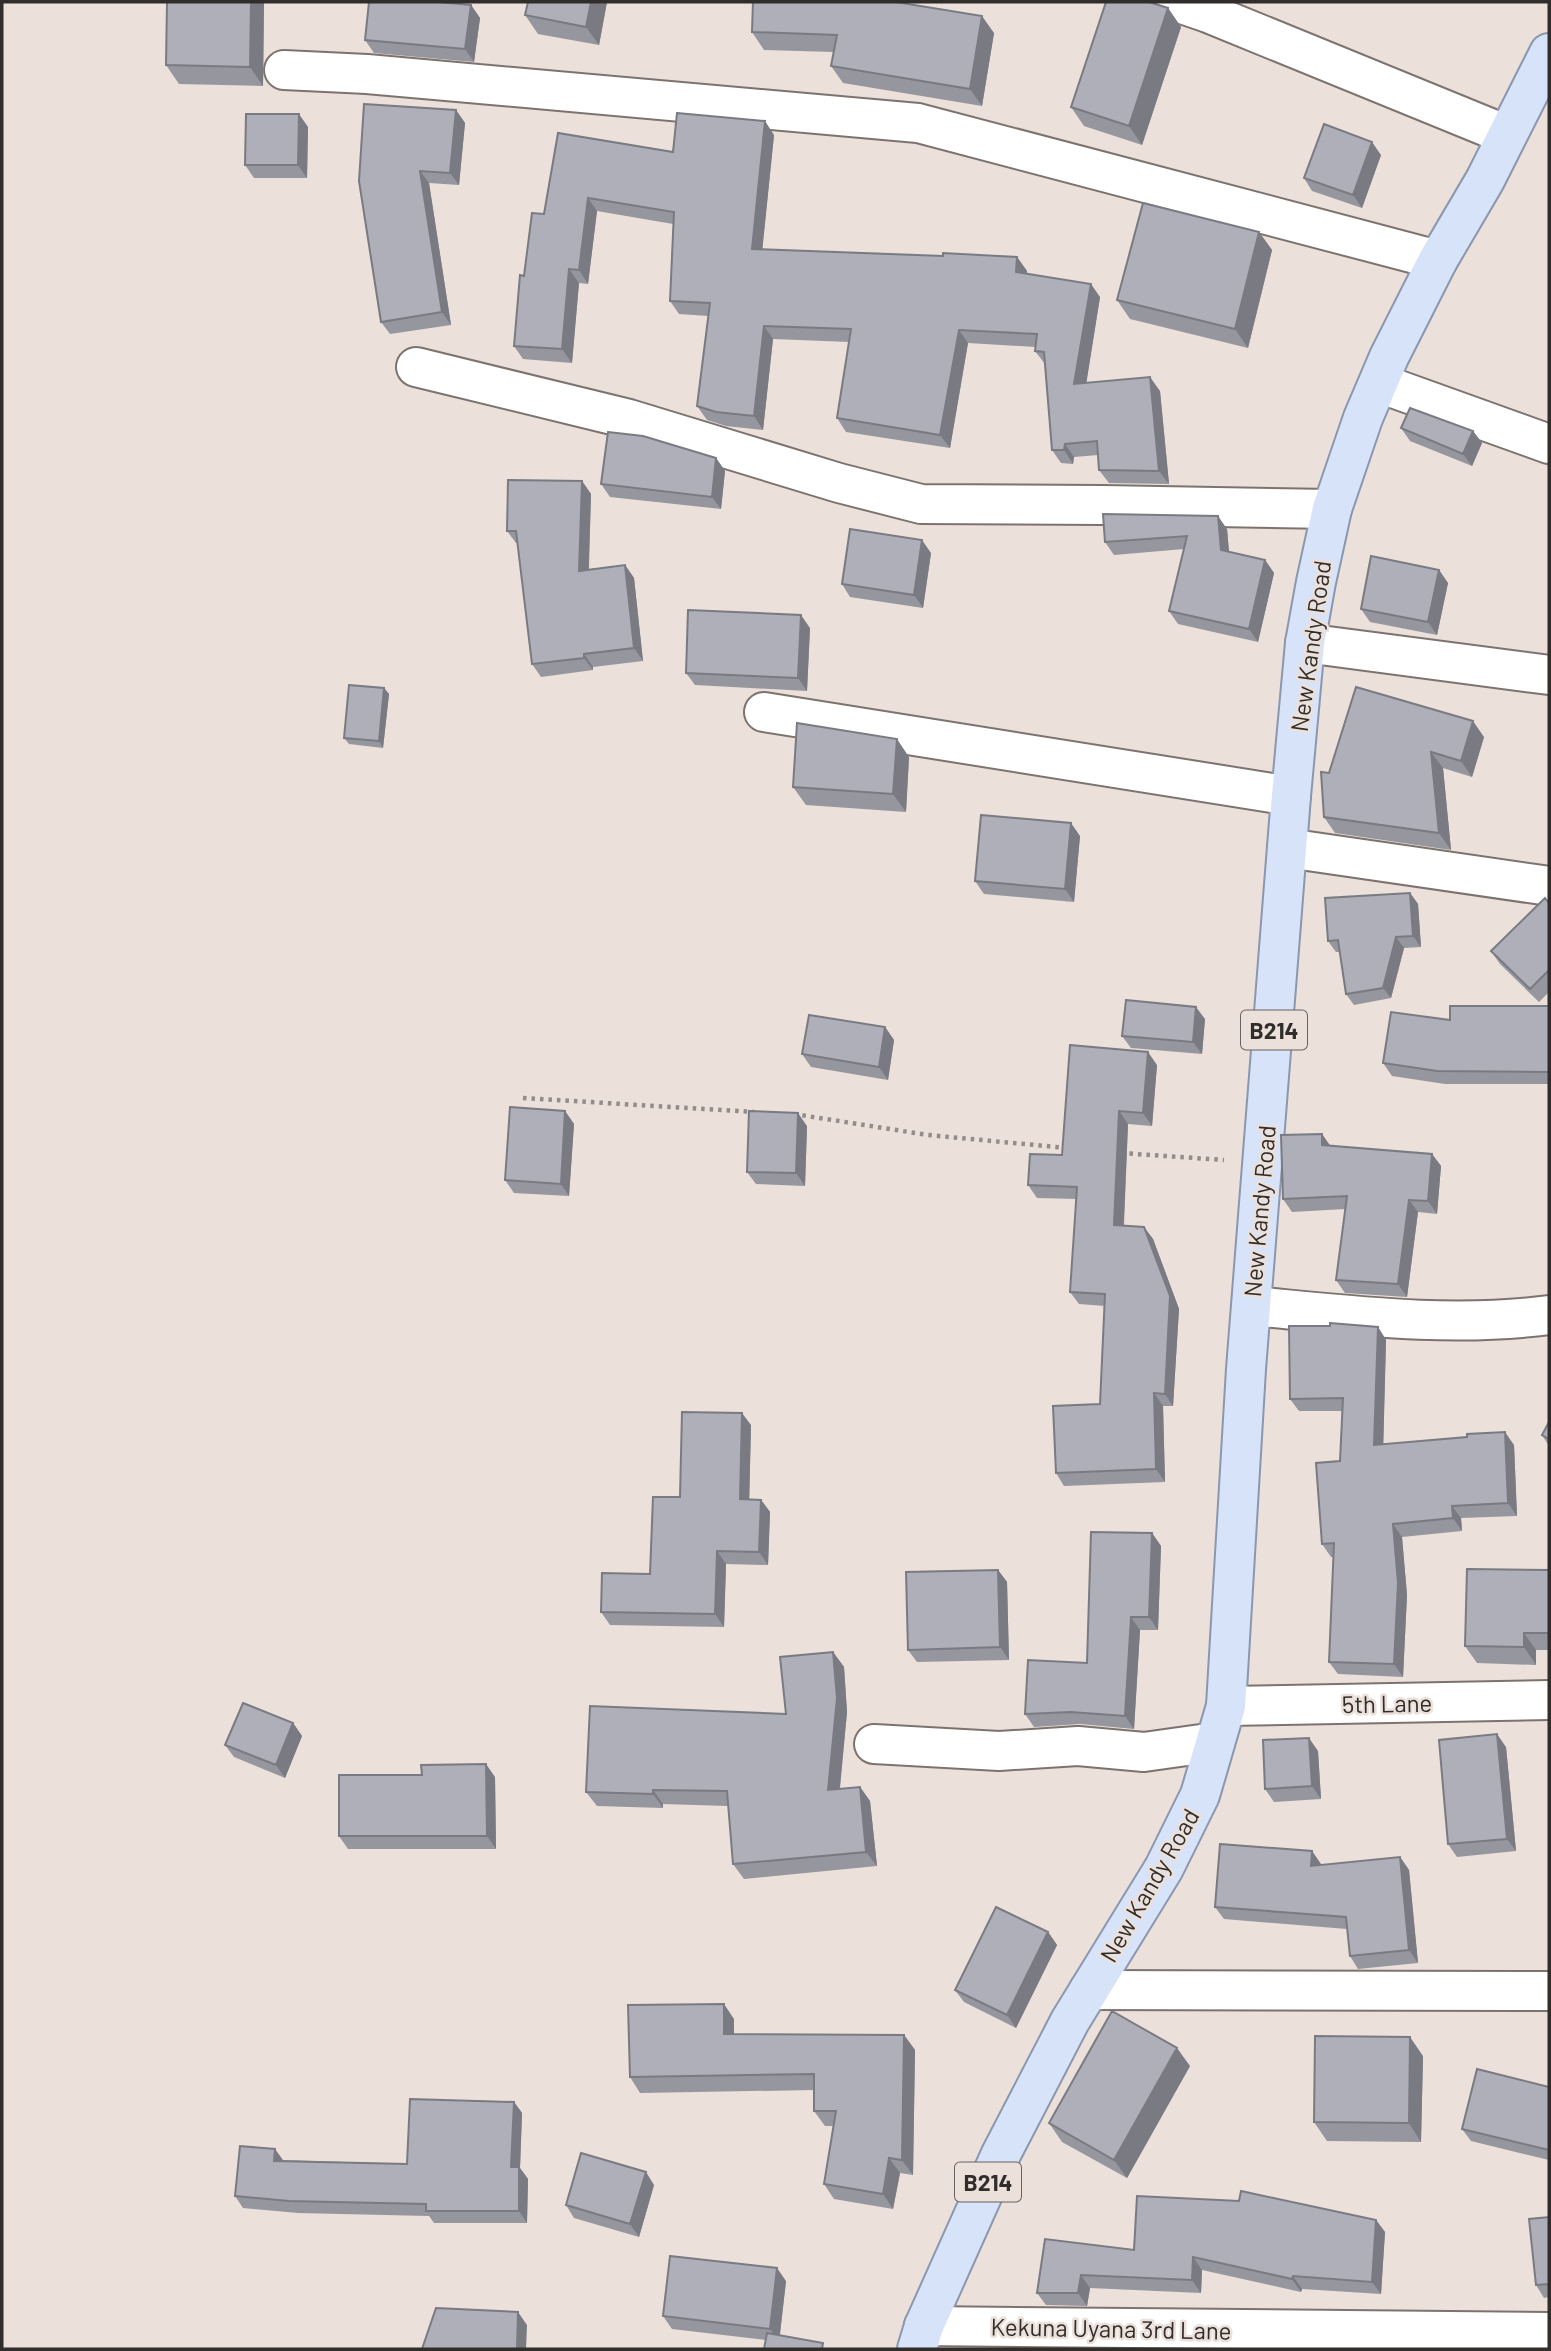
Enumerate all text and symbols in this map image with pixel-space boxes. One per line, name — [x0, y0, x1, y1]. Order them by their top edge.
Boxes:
street label: New Kandy Road — [1284, 559, 1336, 733]
road number: B214 — [1241, 1010, 1307, 1050]
street label: New Kandy Road — [1237, 1124, 1281, 1298]
street label: 5th Lane — [1342, 1688, 1432, 1718]
street label: New Kandy Road — [1093, 1803, 1205, 1967]
road number: B214 — [955, 2162, 1021, 2202]
street label: Kekuna Uyana 3rd Lane — [990, 2311, 1232, 2345]

